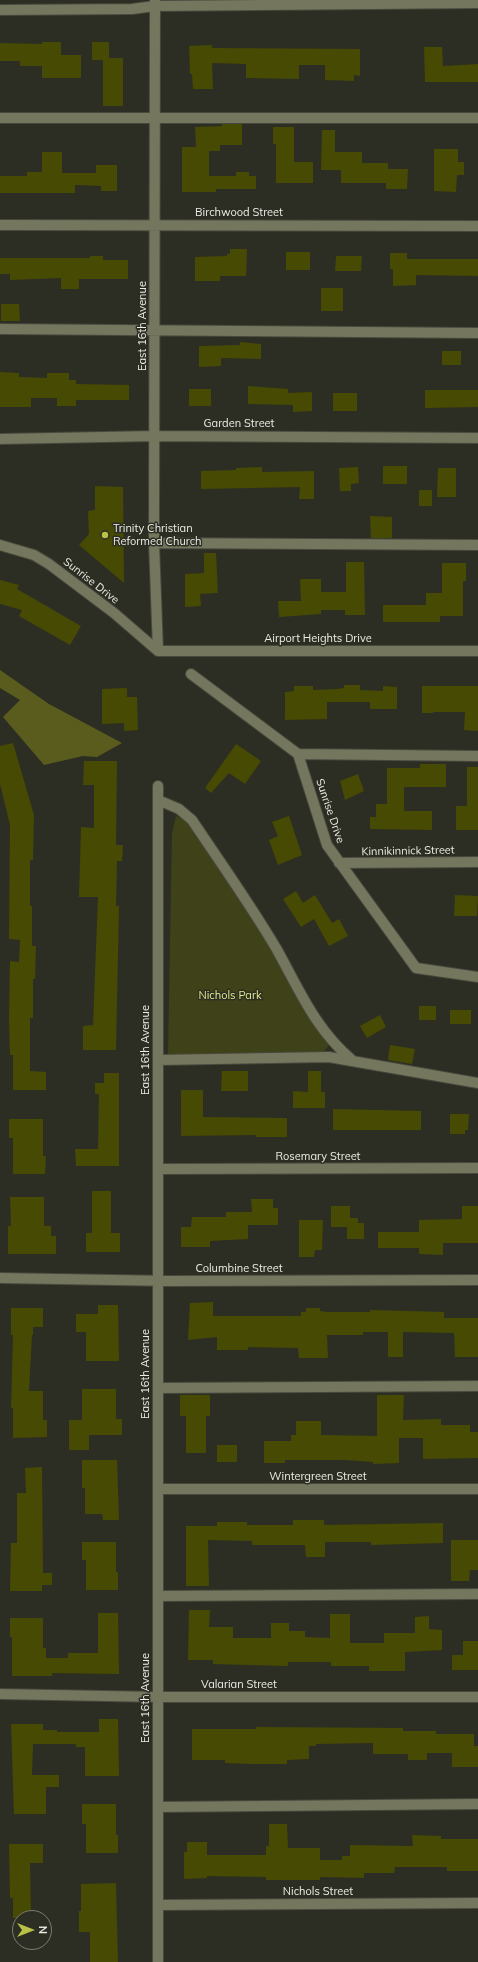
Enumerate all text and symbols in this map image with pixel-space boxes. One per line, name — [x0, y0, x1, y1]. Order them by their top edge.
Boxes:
street label: Birchwood Street — [195, 206, 283, 220]
street label: East 16th Avenue — [136, 281, 150, 371]
street label: Garden Street — [204, 417, 274, 431]
place label: Trinity Christian Reformed Church — [113, 522, 202, 548]
marker: Trinity Christian Reformed Church — [100, 530, 110, 540]
street label: Sunrise Drive — [60, 555, 122, 607]
street label: Airport Heights Drive — [264, 632, 372, 646]
street label: Sunrise Drive — [313, 777, 347, 845]
street label: Kinnikinnick Street — [361, 844, 455, 858]
park label: Nichols Park — [198, 989, 262, 1003]
street label: East 16th Avenue — [139, 1005, 153, 1095]
street label: Rosemary Street — [276, 1150, 360, 1164]
street label: Columbine Street — [196, 1262, 282, 1276]
street label: East 16th Avenue — [139, 1329, 153, 1419]
street label: Wintergreen Street — [269, 1470, 367, 1484]
street label: East 16th Avenue — [139, 1653, 153, 1743]
street label: Valarian Street — [201, 1678, 277, 1692]
street label: Nichols Street — [283, 1885, 353, 1899]
north arrow — [12, 1910, 52, 1950]
text: N — [36, 1926, 50, 1934]

